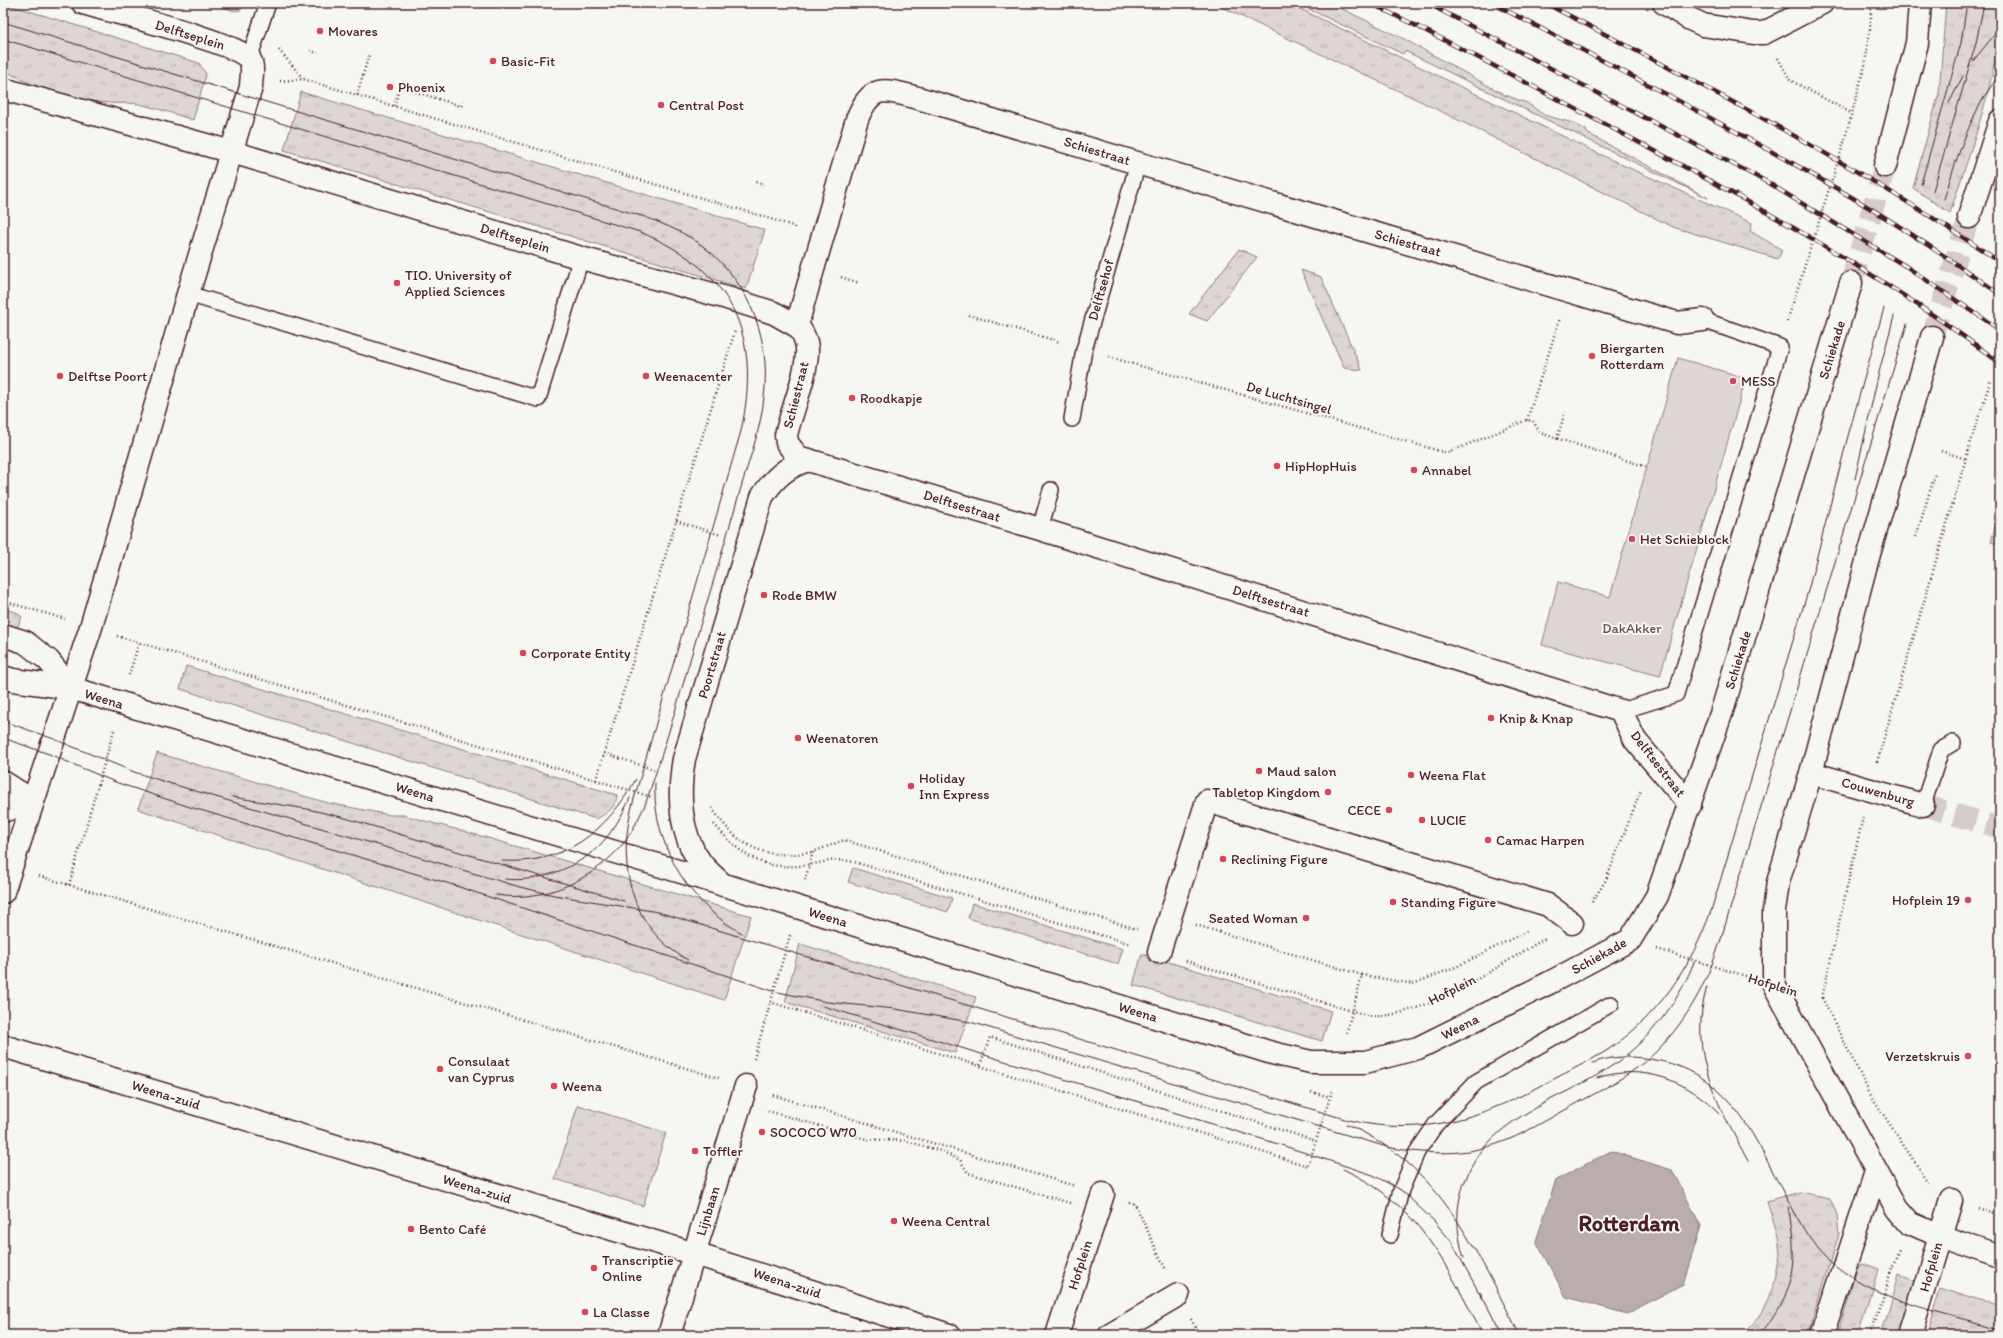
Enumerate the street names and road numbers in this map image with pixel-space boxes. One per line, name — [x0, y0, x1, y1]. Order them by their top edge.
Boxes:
street label: Delftseplein — [153, 16, 228, 54]
street label: Schiestraat — [1062, 133, 1132, 169]
street label: Delftseplein — [478, 219, 553, 257]
street label: Schiestraat — [1373, 225, 1443, 261]
street label: Delftsehof — [1084, 257, 1118, 323]
street label: Schiekade — [1815, 318, 1849, 381]
street label: Schiestraat — [779, 360, 813, 430]
street label: De Luchtsingel — [1244, 378, 1334, 418]
street label: Delftsestraat — [921, 486, 1003, 526]
street label: Delftsestraat — [1230, 581, 1312, 621]
street label: Schiekade — [1721, 628, 1755, 691]
street label: Poortstraat — [694, 629, 730, 701]
street label: Weena — [82, 685, 126, 713]
street label: Delftsestraat — [1627, 727, 1689, 801]
street label: Couwenburg — [1839, 773, 1917, 811]
street label: Weena — [393, 778, 437, 806]
street label: Weena — [806, 903, 850, 931]
street label: Schiekade — [1568, 934, 1630, 978]
street label: Hofplein — [1746, 969, 1800, 1001]
street label: Hofplein — [1425, 971, 1479, 1009]
street label: Weena — [1116, 998, 1160, 1026]
street label: Weena — [1438, 1010, 1482, 1044]
street label: Weena-zuid — [130, 1077, 203, 1114]
street label: Weena-zuid — [441, 1171, 514, 1208]
street label: Lijnbaan — [692, 1184, 724, 1238]
street label: Hofplein — [1064, 1238, 1096, 1292]
street label: Hofplein — [1916, 1240, 1946, 1294]
street label: Weena-zuid — [751, 1264, 824, 1302]

